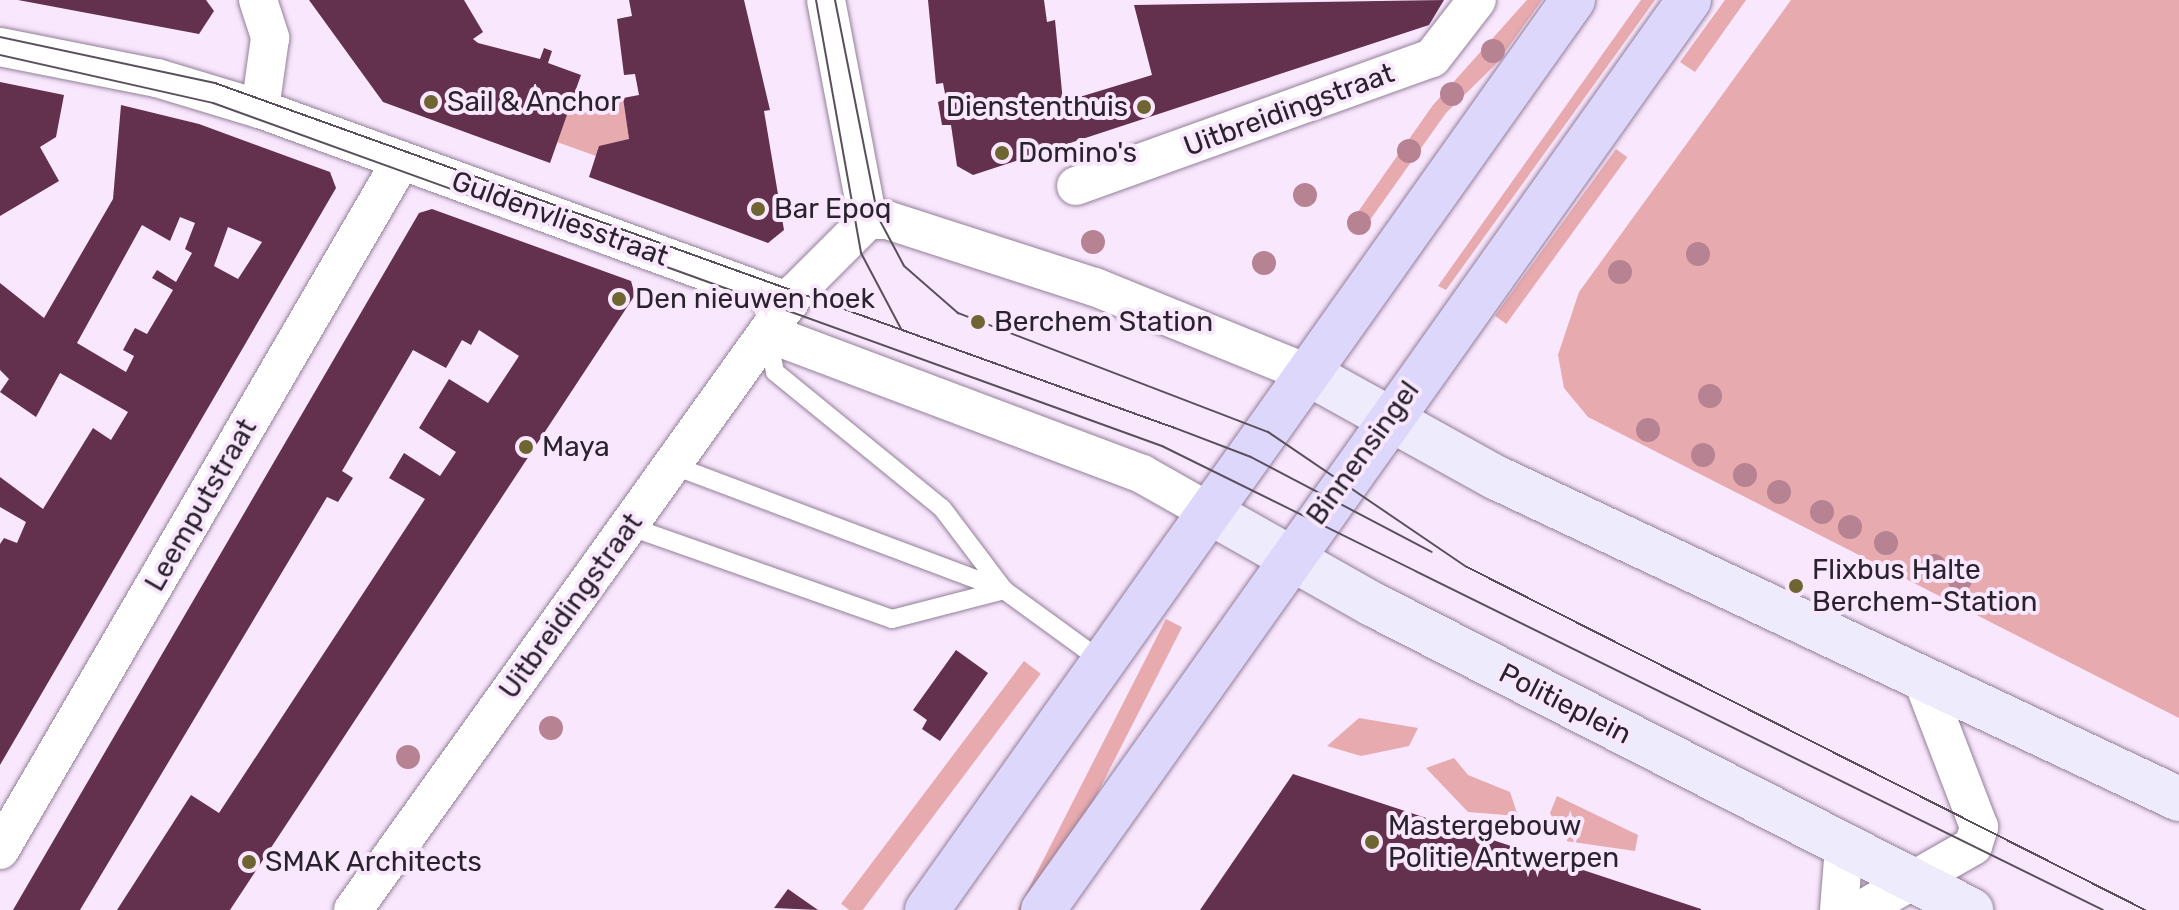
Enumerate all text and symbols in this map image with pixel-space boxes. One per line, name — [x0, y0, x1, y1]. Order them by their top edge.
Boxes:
street label: Uitbreidingstraat — [1179, 56, 1399, 164]
place label: Sail & Anchor — [447, 85, 622, 119]
place label: Dienstenthuis — [946, 90, 1128, 124]
marker: Sail & Anchor — [422, 93, 440, 111]
marker: Dienstenthuis — [1135, 98, 1153, 116]
place label: Domino's — [1018, 136, 1137, 170]
marker: Domino's — [993, 144, 1011, 162]
street label: Guldenvliesstraat — [447, 164, 673, 274]
place label: Bar Epoq — [774, 192, 892, 226]
marker: Bar Epoq — [749, 200, 767, 218]
place label: Den nieuwen hoek — [635, 282, 875, 316]
marker: Den nieuwen hoek — [610, 290, 628, 308]
place label: Berchem Station — [994, 305, 1213, 339]
marker: Berchem Station — [969, 313, 987, 331]
street label: Binnensingel — [1300, 375, 1426, 531]
street label: Leemputstraat — [138, 413, 264, 597]
place label: Maya — [542, 430, 610, 464]
marker: Maya — [517, 438, 535, 456]
street label: Uitbreidingstraat — [492, 507, 650, 705]
place label: Flixbus Halte Berchem-Station — [1812, 553, 2037, 619]
marker: Flixbus Halte Berchem-Station — [1787, 577, 1805, 595]
street label: Politieplein — [1493, 656, 1637, 752]
place label: Mastergebouw Politie Antwerpen — [1388, 809, 1620, 875]
marker: Mastergebouw Politie Antwerpen — [1363, 833, 1381, 851]
place label: SMAK Architects — [265, 845, 483, 879]
marker: SMAK Architects — [240, 853, 258, 871]

